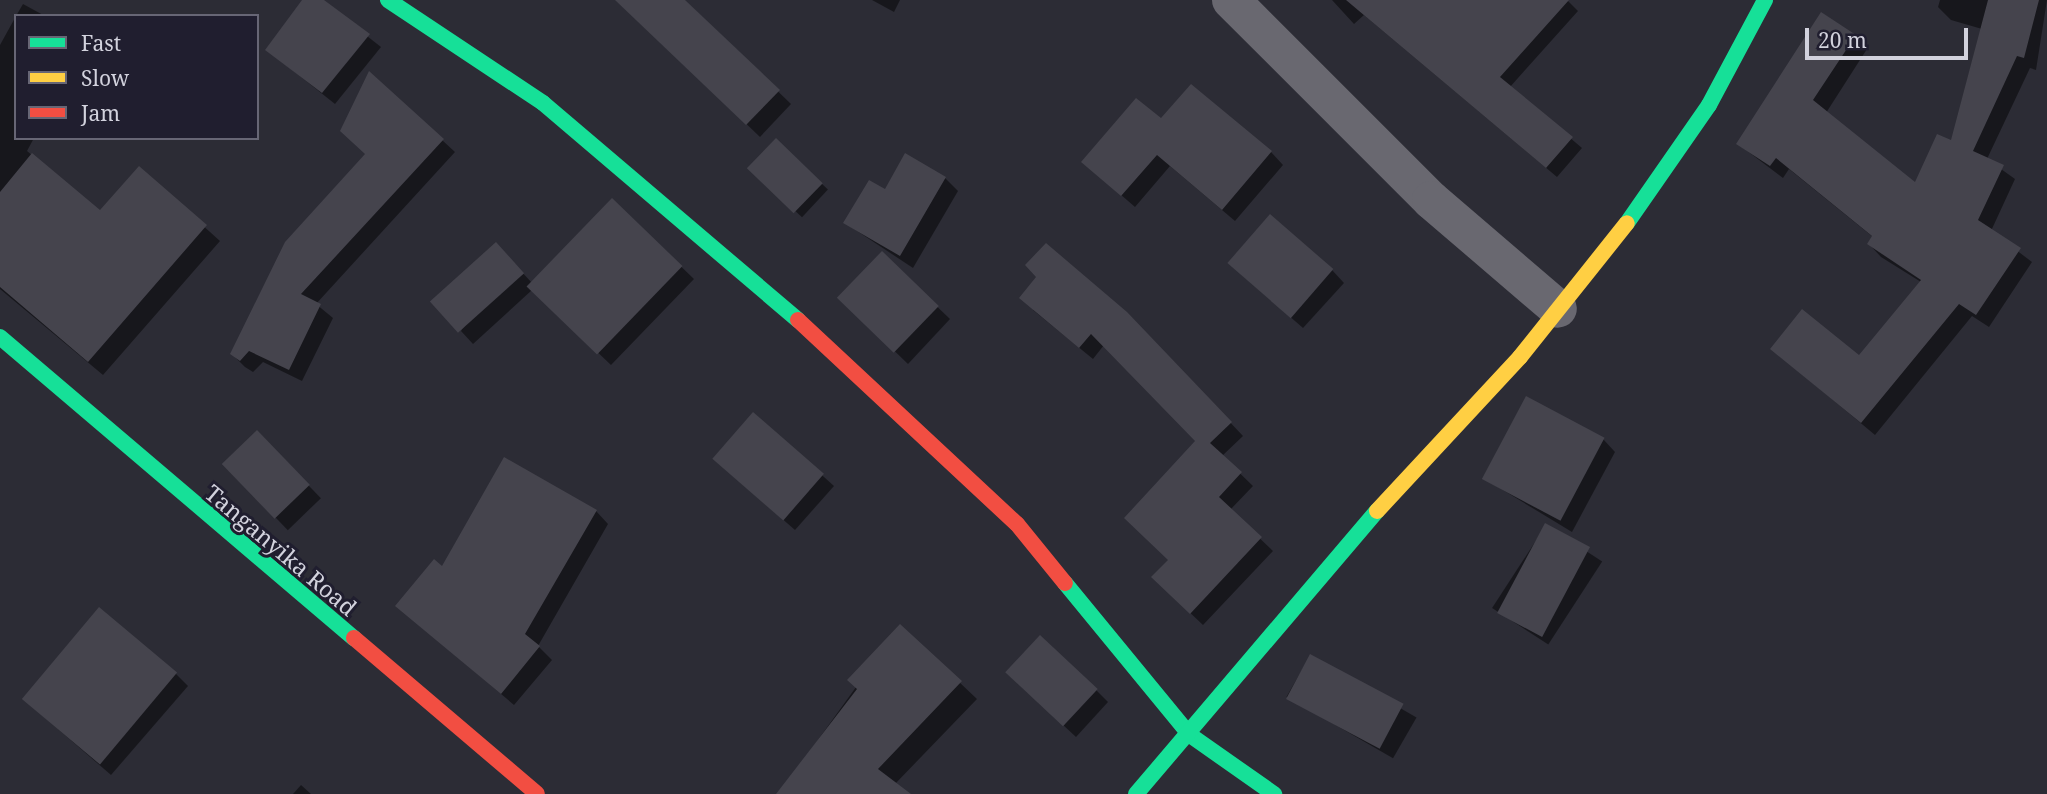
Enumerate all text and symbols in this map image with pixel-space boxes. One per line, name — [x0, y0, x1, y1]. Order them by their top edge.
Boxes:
legend — [14, 14, 259, 140]
scale bar — [1809, 14, 1972, 58]
text: 20 m — [1818, 26, 1867, 54]
text: Fast — [81, 29, 121, 57]
text: Slow — [81, 64, 129, 92]
text: Jam — [81, 99, 120, 127]
street label: Tanganyika Road — [200, 479, 362, 621]

